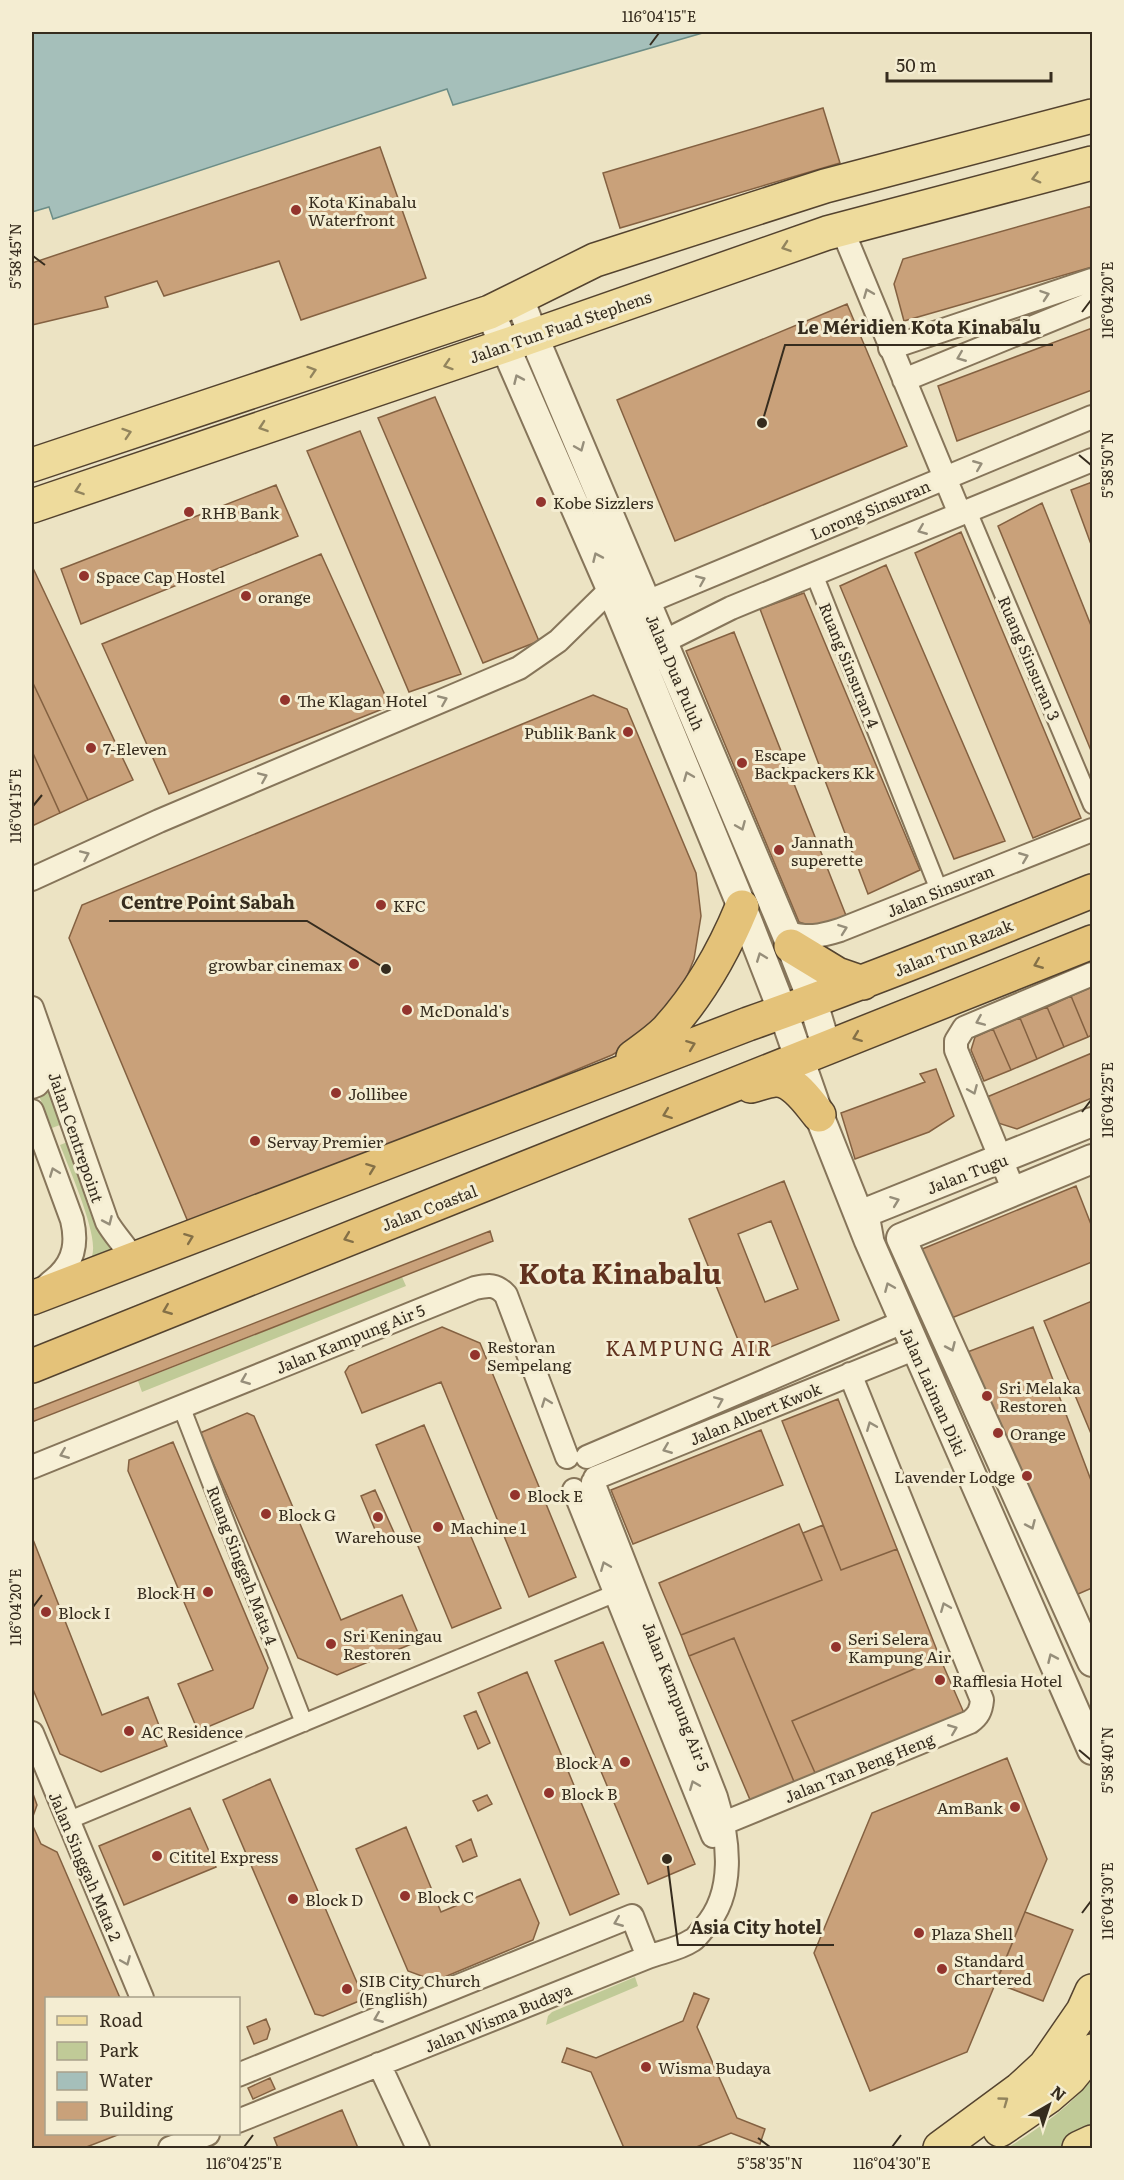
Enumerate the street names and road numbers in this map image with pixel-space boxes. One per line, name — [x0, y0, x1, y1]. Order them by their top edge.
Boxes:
street label: Jalan Tun Fuad Stephens — [466, 284, 654, 368]
street label: Lorong Sinsuran — [806, 473, 934, 545]
street label: Ruang Sinsuran 3 — [993, 592, 1067, 724]
street label: Ruang Sinsuran 4 — [814, 599, 886, 732]
street label: Jalan Dua Puluh — [641, 610, 711, 734]
street label: Jalan Sinsuran — [883, 857, 998, 922]
street label: Jalan Tun Razak — [890, 912, 1016, 982]
street label: Jalan Centrepoint — [43, 1068, 111, 1206]
street label: Jalan Tugu — [923, 1147, 1011, 1199]
street label: Jalan Coastal — [378, 1178, 480, 1236]
street label: Jalan Kampung Air 5 — [272, 1297, 428, 1379]
street label: Jalan Laiman Diki — [895, 1323, 973, 1459]
street label: Jalan Albert Kwok — [686, 1376, 825, 1450]
street label: Ruang Singgah Mata 4 — [202, 1482, 284, 1648]
street label: Jalan Kampung Air 5 — [637, 1618, 717, 1774]
street label: Jalan Tan Beng Heng — [780, 1726, 938, 1808]
street label: Jalan Singgah Mata 2 — [44, 1788, 128, 1944]
street label: Jalan Wisma Budaya — [421, 1976, 576, 2058]

